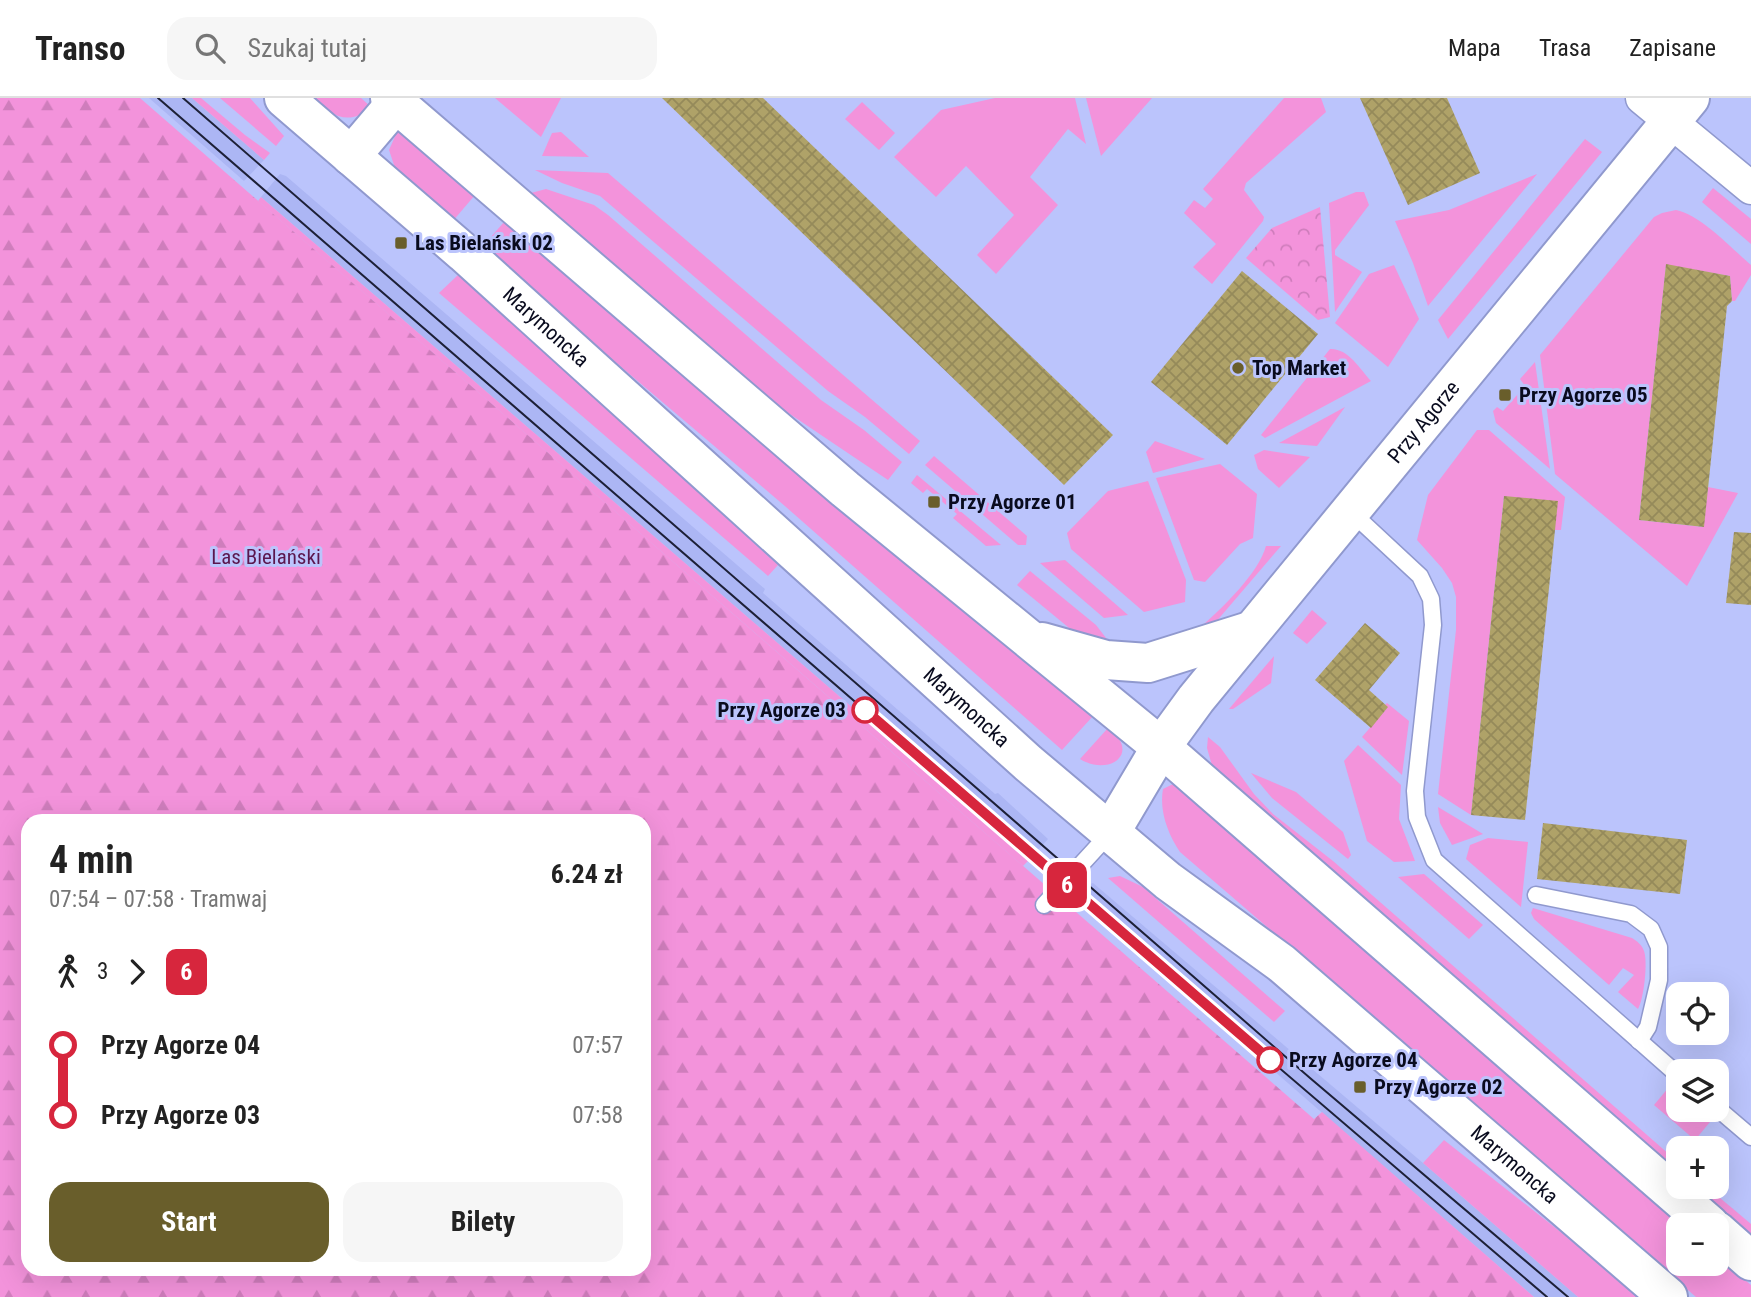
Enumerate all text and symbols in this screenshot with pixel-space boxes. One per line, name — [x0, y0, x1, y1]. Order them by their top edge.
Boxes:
search box — [167, 17, 657, 80]
text: Transo — [35, 29, 125, 68]
icon: search — [191, 29, 229, 67]
text: Szukaj tutaj — [247, 33, 367, 63]
text: Mapa — [1448, 34, 1501, 62]
text: Trasa — [1539, 34, 1591, 62]
text: Zapisane — [1629, 34, 1716, 62]
place label: Las Bielański 02 — [415, 231, 553, 255]
marker: Las Bielański 02 — [393, 235, 409, 251]
street label: Marymoncka — [498, 282, 594, 372]
place label: Top Market — [1252, 356, 1346, 380]
marker: Top Market — [1230, 360, 1246, 376]
street label: Przy Agorze — [1383, 376, 1465, 468]
place label: Przy Agorze 05 — [1519, 383, 1648, 407]
marker: Przy Agorze 05 — [1497, 387, 1513, 403]
place label: Przy Agorze 01 — [948, 490, 1077, 514]
marker: Przy Agorze 01 — [926, 494, 942, 510]
park label: Las Bielański — [211, 545, 321, 569]
street label: Marymoncka — [919, 663, 1014, 752]
marker: Przy Agorze 03 — [852, 697, 878, 723]
place label: Przy Agorze 03 — [717, 698, 846, 722]
text: 4 min — [49, 838, 133, 882]
text: 6.24 zł — [551, 859, 623, 889]
line badge: 6 — [1044, 862, 1090, 908]
text: 6 — [1061, 871, 1073, 899]
text: 07:54 – 07:58 · Tramwaj — [49, 886, 267, 913]
icon: walk — [49, 953, 87, 991]
icon: forward — [118, 953, 156, 991]
text: 3 — [97, 958, 108, 985]
text: 6 — [180, 958, 193, 986]
map controls — [1666, 982, 1729, 1276]
button: locate — [1666, 982, 1729, 1045]
text: Przy Agorze 04 — [101, 1030, 260, 1060]
text: 07:57 — [572, 1032, 623, 1059]
marker: Przy Agorze 04 — [1257, 1047, 1283, 1073]
place label: Przy Agorze 04 — [1289, 1048, 1418, 1072]
button: layers — [1666, 1059, 1729, 1122]
place label: Przy Agorze 02 — [1374, 1075, 1503, 1099]
marker: Przy Agorze 02 — [1352, 1079, 1368, 1095]
text: Przy Agorze 03 — [101, 1100, 260, 1130]
text: 07:58 — [572, 1102, 623, 1129]
street label: Marymoncka — [1466, 1120, 1563, 1209]
button: + — [1666, 1136, 1729, 1199]
button: Start — [49, 1182, 329, 1262]
button: Bilety — [343, 1182, 623, 1262]
button: − — [1666, 1213, 1729, 1276]

